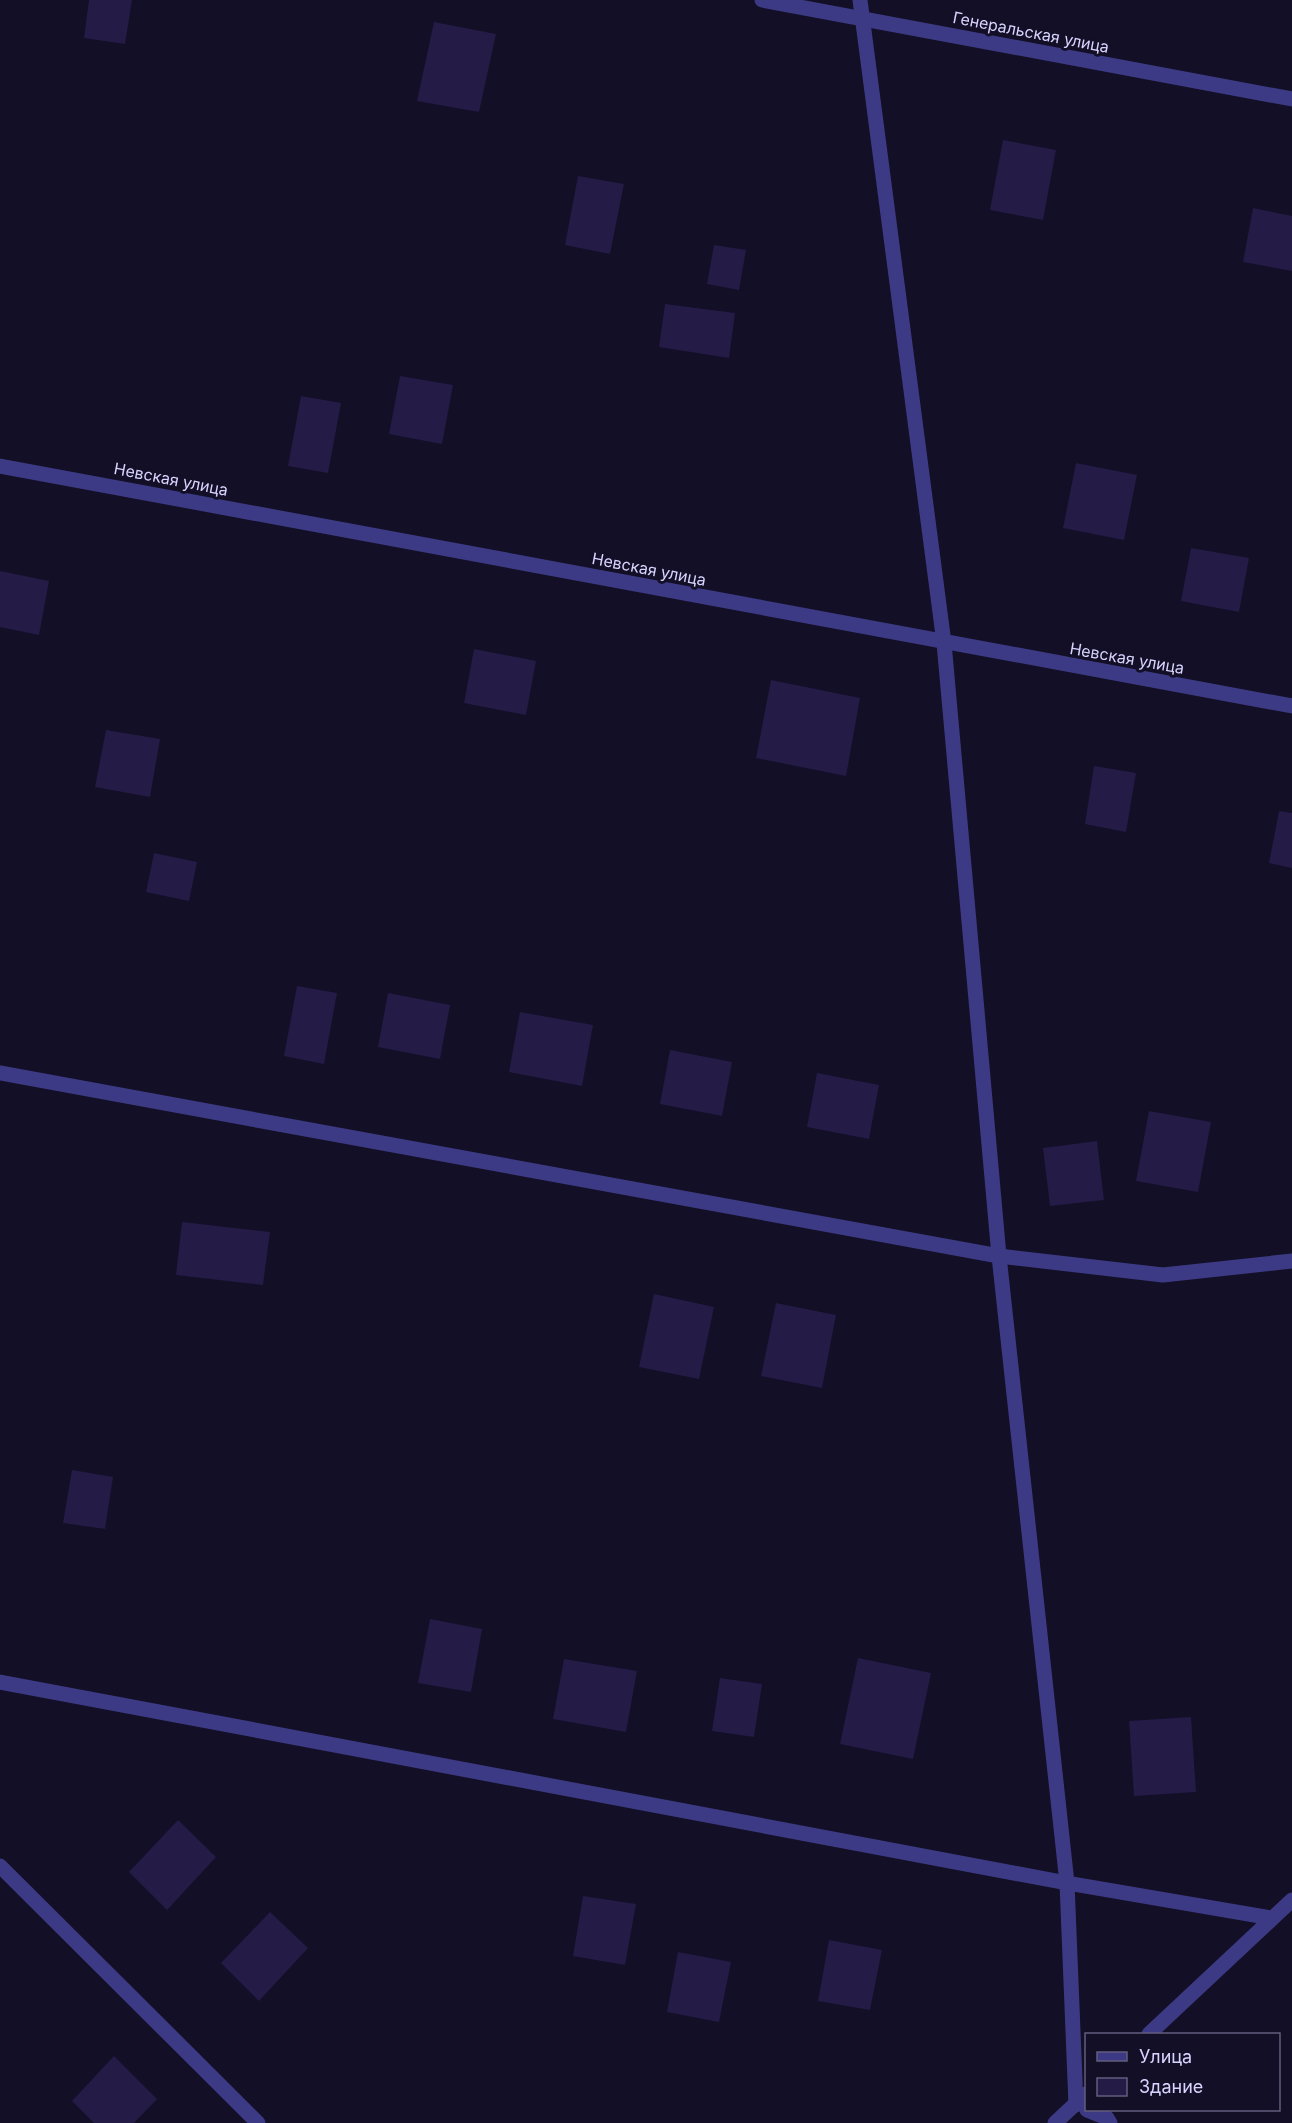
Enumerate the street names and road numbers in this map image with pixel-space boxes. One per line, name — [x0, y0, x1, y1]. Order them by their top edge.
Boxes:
street label: Генеральская улица — [951, 7, 1111, 57]
street label: Невская улица — [112, 458, 230, 500]
street label: Невская улица — [590, 548, 708, 590]
street label: Невская улица — [1068, 638, 1186, 678]

